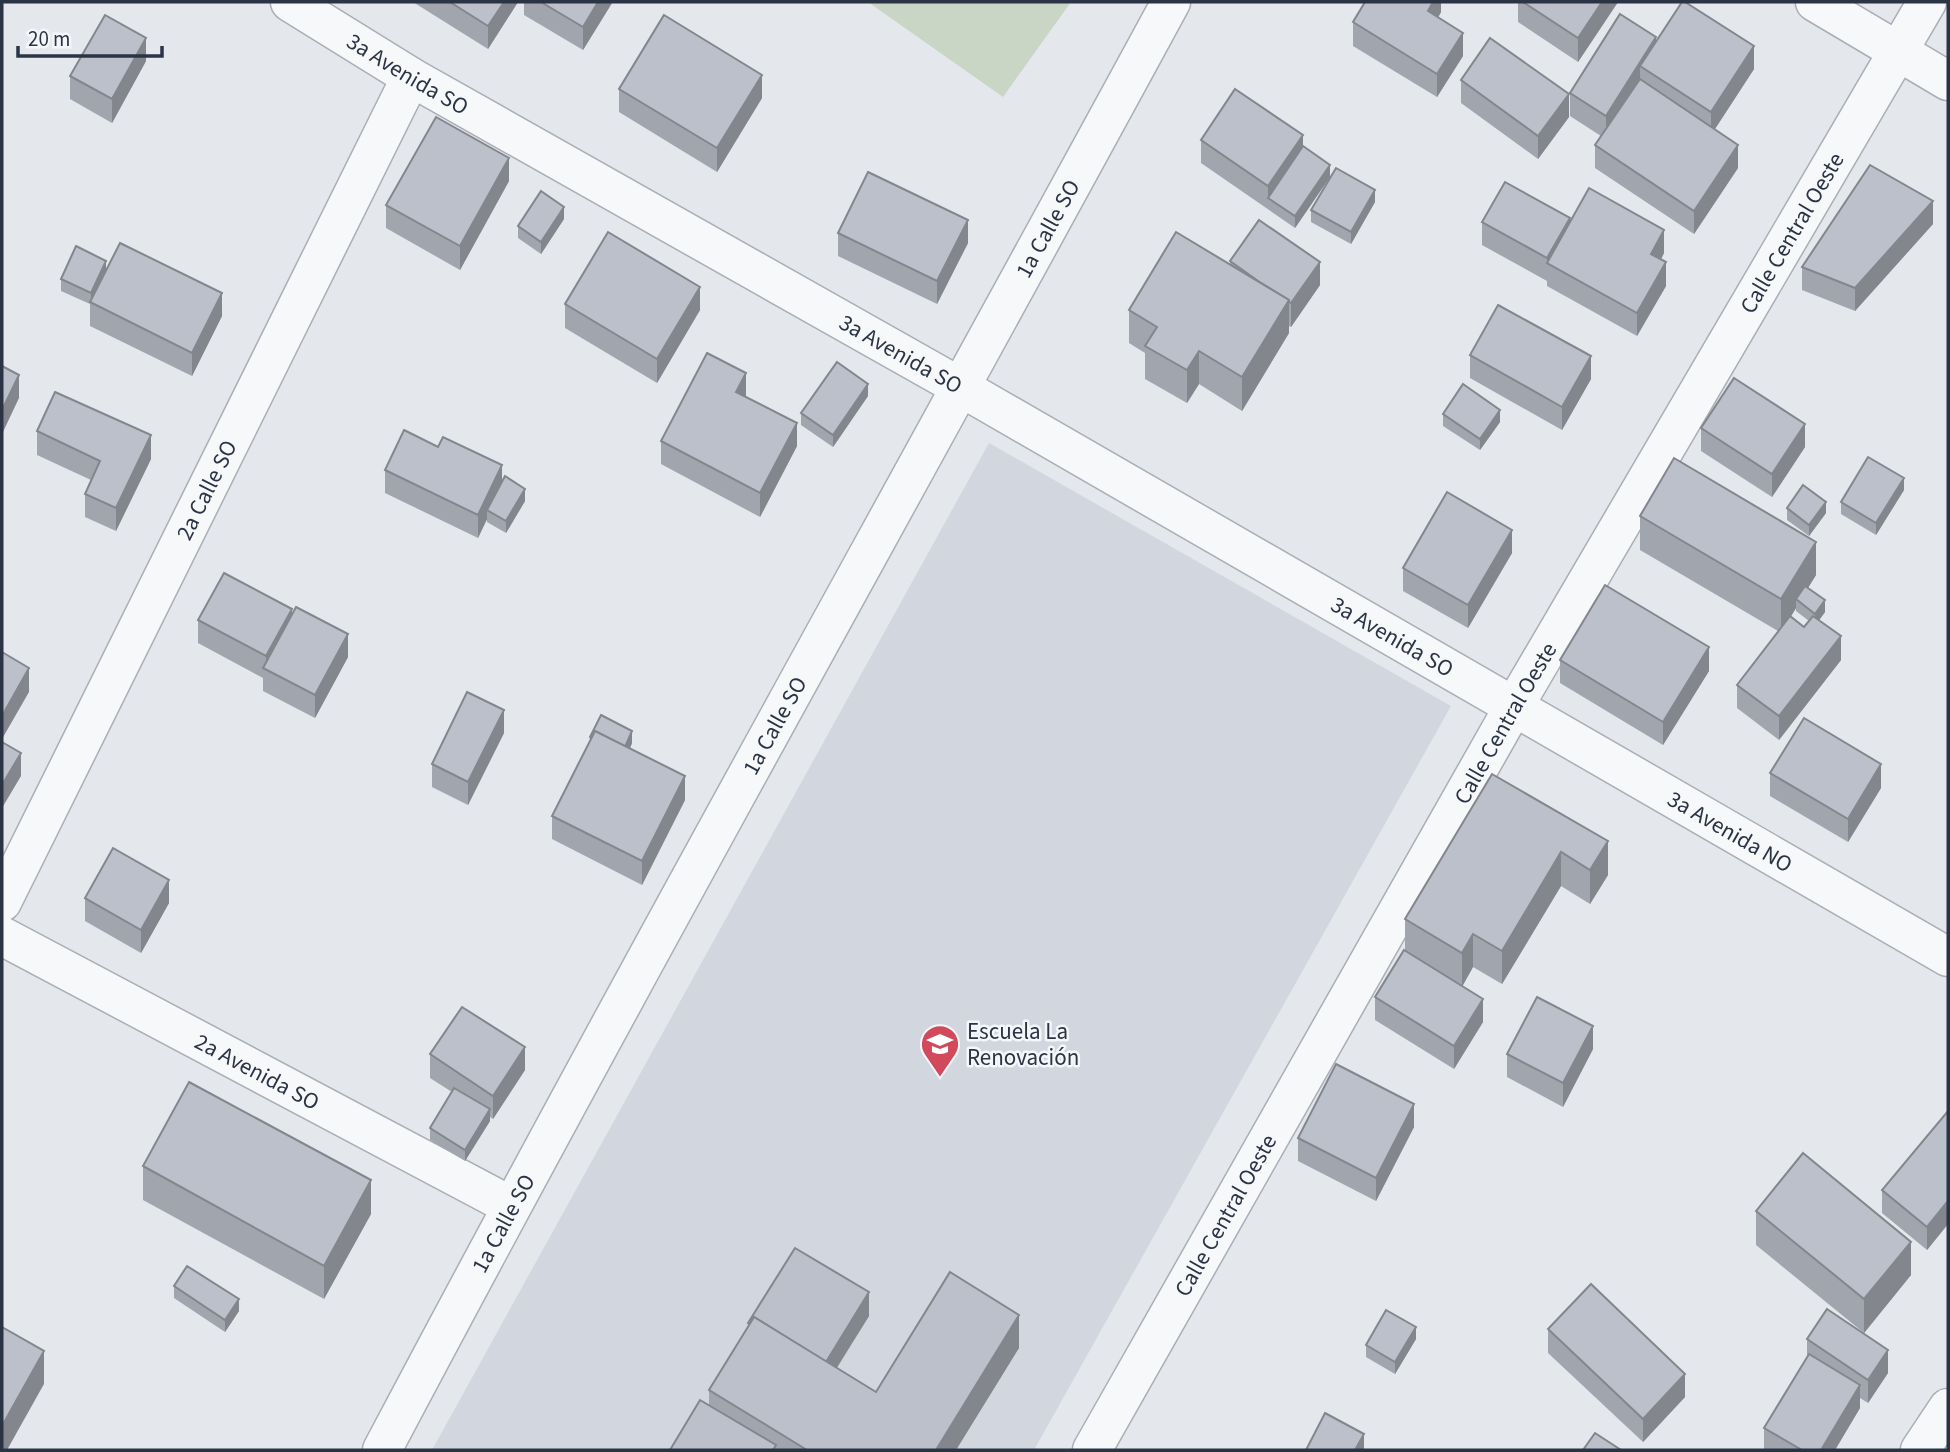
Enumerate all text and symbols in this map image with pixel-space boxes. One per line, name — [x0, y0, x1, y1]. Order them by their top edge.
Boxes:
scale bar — [18, 14, 161, 58]
text: 20 m — [28, 24, 70, 54]
street label: 3a Avenida SO — [340, 25, 475, 123]
street label: Calle Central Oeste — [1731, 146, 1852, 320]
street label: 1a Calle SO — [1007, 173, 1088, 284]
street label: 3a Avenida SO — [833, 306, 969, 402]
street label: 2a Calle SO — [168, 434, 245, 545]
street label: 3a Avenida SO — [1325, 588, 1460, 685]
street label: Calle Central Oeste — [1445, 636, 1565, 810]
street label: 1a Calle SO — [734, 670, 815, 781]
street label: 3a Avenida NO — [1662, 782, 1799, 880]
place label: Escuela La Renovación — [967, 1015, 1079, 1074]
school or university icon: Escuela La Renovación — [919, 1023, 961, 1078]
street label: 2a Avenida SO — [189, 1025, 325, 1118]
street label: Calle Central Oeste — [1166, 1128, 1284, 1302]
street label: 1a Calle SO — [463, 1168, 543, 1279]

